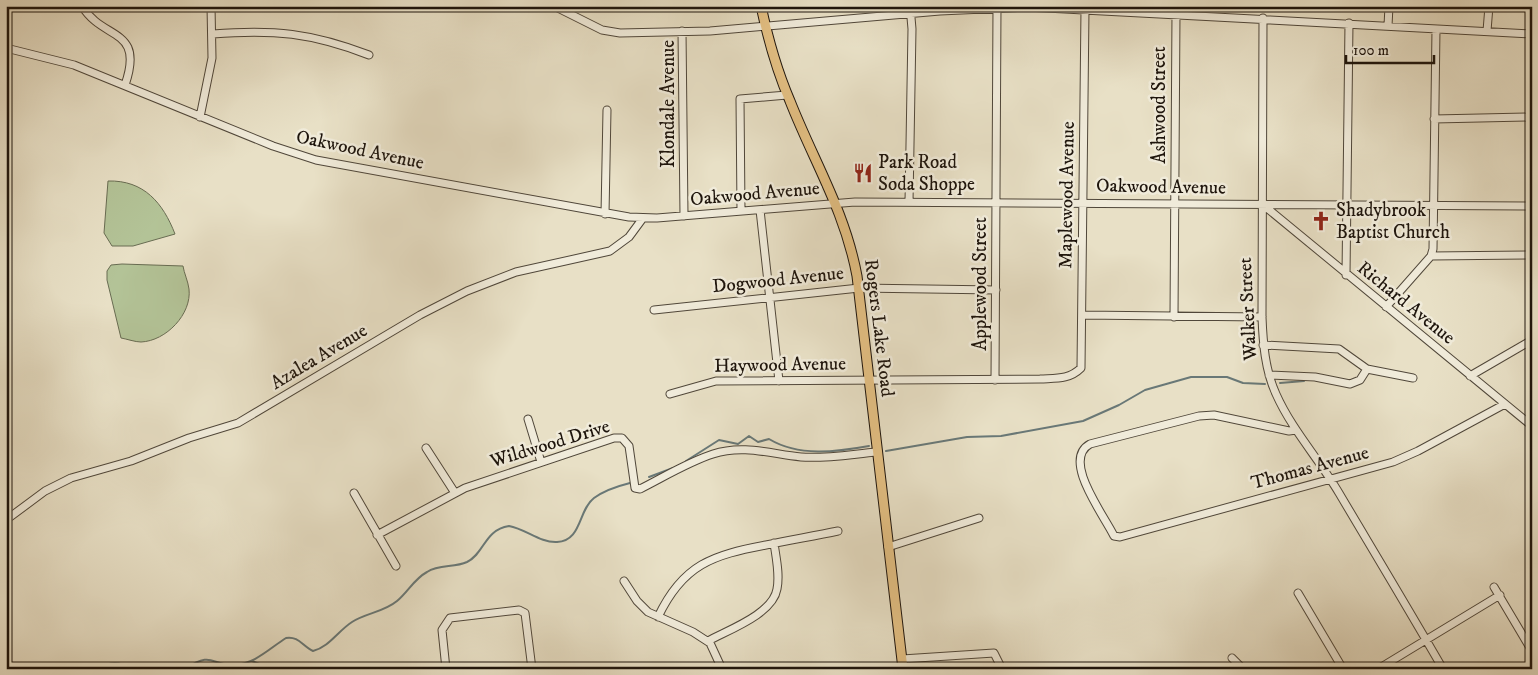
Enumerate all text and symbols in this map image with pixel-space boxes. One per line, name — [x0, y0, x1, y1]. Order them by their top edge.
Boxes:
scale bar — [1346, 32, 1433, 64]
street label: Klondale Avenue — [657, 40, 680, 168]
text: 100 m — [1353, 41, 1389, 60]
street label: Ashwood Street — [1148, 46, 1171, 164]
street label: Maplewood Avenue — [1054, 121, 1080, 269]
street label: Oakwood Avenue — [294, 125, 426, 175]
place label: Park Road Soda Shoppe — [878, 151, 975, 196]
restaurant icon: Park Road Soda Shoppe — [852, 162, 874, 184]
street label: Oakwood Avenue — [1096, 174, 1226, 200]
street label: Oakwood Avenue — [689, 177, 821, 211]
place label: Shadybrook Baptist Church — [1336, 199, 1450, 244]
church icon: Shadybrook Baptist Church — [1310, 210, 1332, 232]
street label: Applewood Street — [969, 217, 992, 351]
street label: Walker Street — [1234, 257, 1262, 362]
street label: Richard Avenue — [1352, 257, 1460, 349]
street label: Rogers Lake Road — [859, 258, 899, 399]
street label: Dogwood Avenue — [711, 262, 845, 298]
street label: Azalea Avenue — [266, 319, 372, 395]
street label: Haywood Avenue — [714, 352, 846, 378]
street label: Wildwood Drive — [486, 415, 613, 473]
street label: Thomas Avenue — [1249, 441, 1372, 495]

